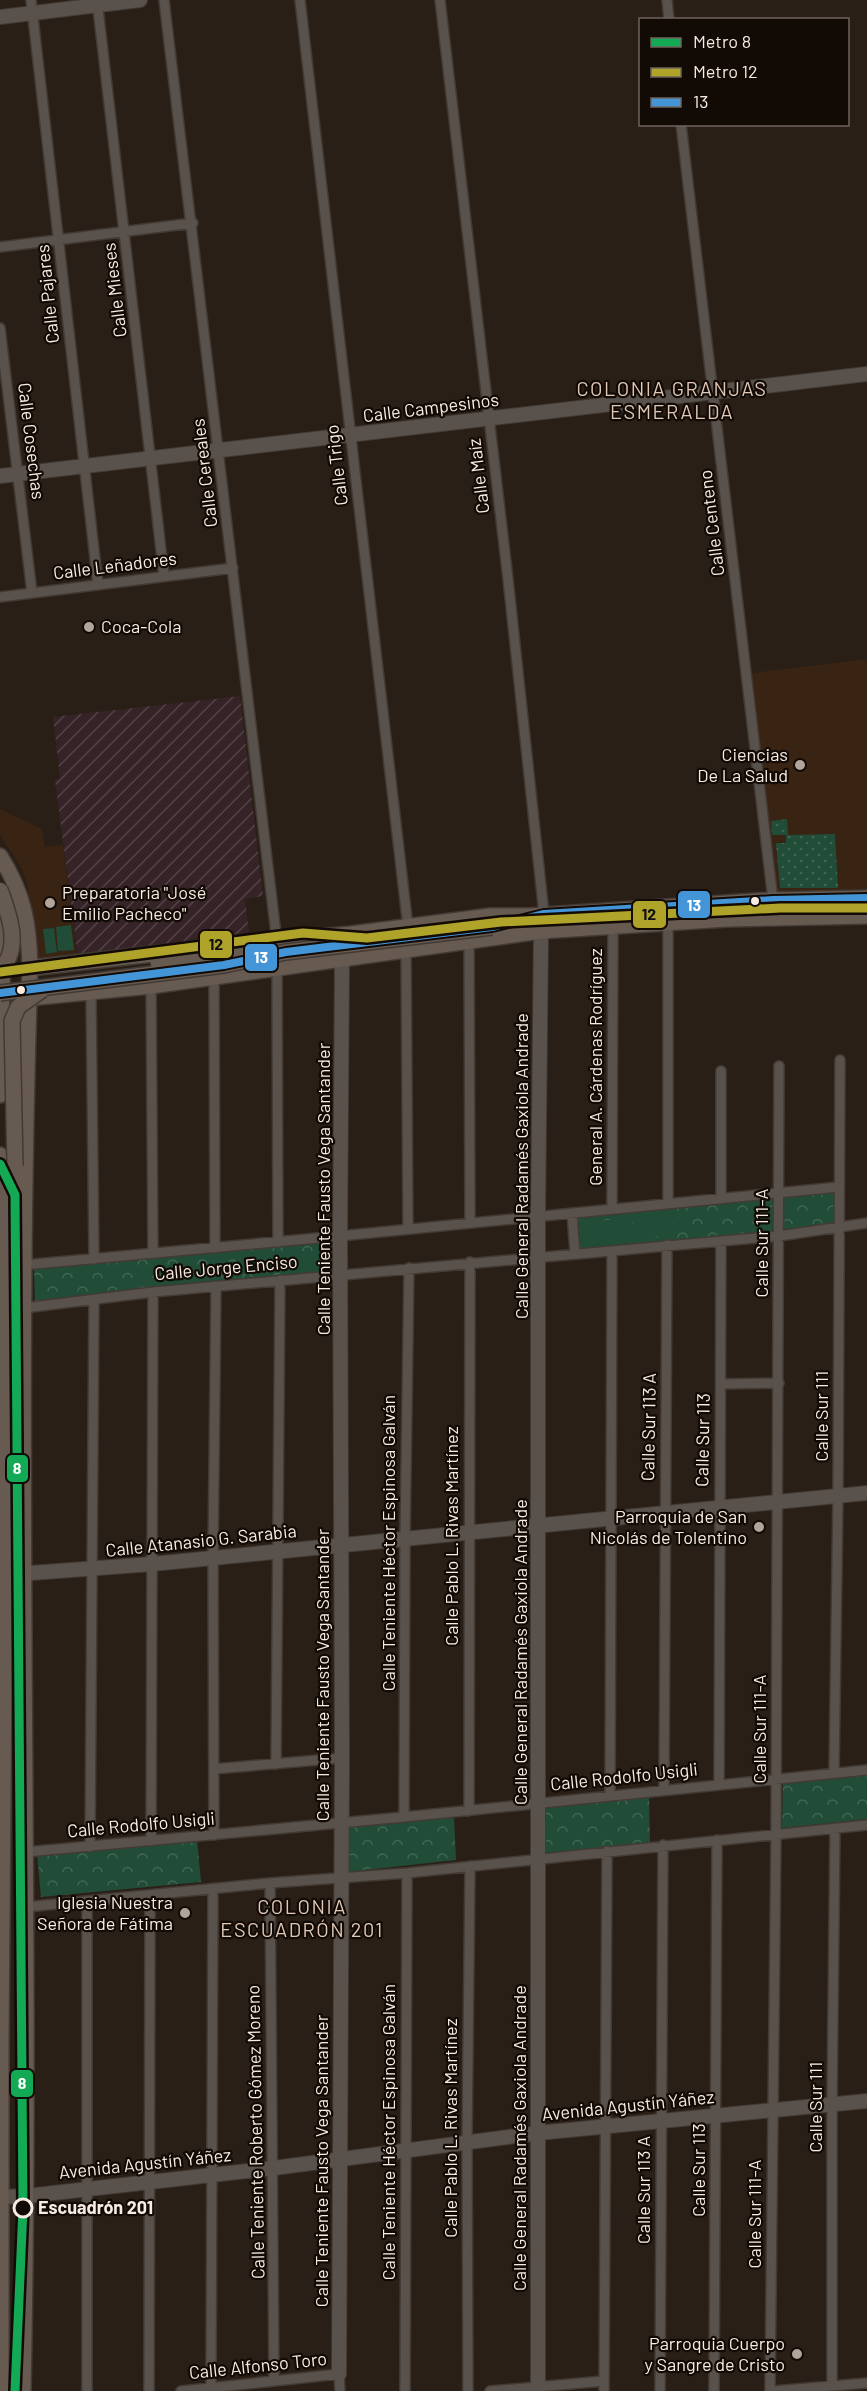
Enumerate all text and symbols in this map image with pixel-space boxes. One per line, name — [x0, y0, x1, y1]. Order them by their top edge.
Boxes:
legend — [639, 18, 849, 126]
text: Metro 8 — [693, 30, 751, 52]
text: Metro 12 — [693, 60, 758, 82]
text: 13 — [693, 90, 709, 112]
street label: Calle Mieses — [97, 242, 131, 339]
street label: Calle Pajares — [31, 244, 63, 345]
district label: COLONIA GRANJAS ESMERALDA — [576, 376, 768, 423]
street label: Calle Cosechas — [14, 381, 50, 500]
street label: Calle Campesinos — [362, 388, 500, 426]
street label: Calle Cereales — [186, 418, 222, 529]
street label: Calle Trigo — [320, 423, 352, 507]
street label: Calle Maíz — [462, 437, 494, 515]
street label: Calle Centeno — [694, 469, 728, 578]
street label: Calle Leñadores — [52, 547, 178, 584]
place label: Coca-Cola — [101, 615, 181, 637]
marker: Coca-Cola — [82, 620, 96, 634]
place label: Ciencias De La Salud — [697, 743, 788, 786]
marker: Ciencias De La Salud — [793, 758, 807, 772]
place label: Preparatoria "José Emilio Pacheco" — [62, 881, 206, 924]
line badge: 13 — [677, 890, 711, 919]
text: 13 — [687, 895, 701, 914]
unlabelled marker — [749, 895, 761, 907]
marker: Preparatoria "José Emilio Pacheco" — [43, 896, 57, 910]
line badge: 12 — [632, 900, 667, 929]
text: 12 — [642, 904, 656, 923]
line badge: 12 — [199, 930, 233, 959]
text: 12 — [209, 934, 223, 953]
line badge: 13 — [244, 943, 278, 972]
text: 13 — [254, 947, 268, 966]
street label: General A. Cárdenas Rodríguez — [584, 948, 606, 1186]
unlabelled marker — [15, 984, 27, 996]
street label: Calle General Radamés Gaxiola Andrade — [510, 1013, 532, 1319]
street label: Calle Teniente Fausto Vega Santander — [312, 1042, 334, 1335]
street label: Calle Sur 111-A — [750, 1189, 772, 1297]
street label: Calle Jorge Enciso — [153, 1250, 298, 1284]
street label: Calle Sur 111 — [810, 1371, 832, 1461]
street label: Calle Sur 113 A — [636, 1373, 660, 1481]
street label: Calle Sur 113 — [690, 1393, 714, 1487]
street label: Calle Teniente Héctor Espinosa Galván — [377, 1395, 399, 1691]
street label: Calle Pablo L. Rivas Martínez — [440, 1426, 462, 1646]
line badge: 8 — [6, 1454, 29, 1483]
text: 8 — [13, 1458, 22, 1477]
street label: Calle General Radamés Gaxiola Andrade — [509, 1499, 531, 1805]
place label: Parroquia de San Nicolás de Tolentino — [590, 1505, 747, 1548]
street label: Calle Atanasio G. Sarabia — [104, 1519, 298, 1561]
marker: Parroquia de San Nicolás de Tolentino — [752, 1520, 766, 1534]
street label: Calle Teniente Fausto Vega Santander — [311, 1528, 333, 1821]
street label: Calle Sur 111-A — [748, 1675, 770, 1783]
street label: Calle Rodolfo Usigli — [549, 1757, 699, 1795]
street label: Calle Rodolfo Usigli — [66, 1807, 216, 1841]
place label: Iglesia Nuestra Señora de Fátima — [37, 1891, 173, 1934]
district label: COLONIA ESCUADRÓN 201 — [220, 1894, 384, 1941]
marker: Iglesia Nuestra Señora de Fátima — [178, 1906, 192, 1920]
street label: Calle Teniente Héctor Espinosa Galván — [377, 1984, 399, 2280]
street label: Calle Teniente Roberto Gómez Moreno — [241, 1985, 269, 2279]
street label: Calle General Radamés Gaxiola Andrade — [508, 1985, 530, 2291]
street label: Calle Teniente Fausto Vega Santander — [310, 2014, 332, 2307]
street label: Calle Pablo L. Rivas Martínez — [439, 2018, 461, 2238]
street label: Calle Sur 111 — [804, 2062, 826, 2152]
line badge: 8 — [10, 2069, 34, 2098]
text: 8 — [18, 2073, 27, 2092]
street label: Avenida Agustín Yáñez — [541, 2085, 715, 2125]
street label: Calle Sur 113 — [687, 2123, 709, 2217]
street label: Calle Sur 113 A — [632, 2136, 654, 2244]
street label: Avenida Agustín Yáñez — [58, 2143, 232, 2183]
street label: Calle Sur 111-A — [743, 2160, 765, 2268]
place label: Escuadrón 201 — [38, 2196, 153, 2218]
marker: Escuadrón 201 — [13, 2198, 33, 2218]
place label: Parroquia Cuerpo y Sangre de Cristo — [645, 2332, 785, 2375]
street label: Calle Alfonso Toro — [188, 2347, 328, 2383]
marker: Parroquia Cuerpo y Sangre de Cristo — [790, 2347, 804, 2361]

